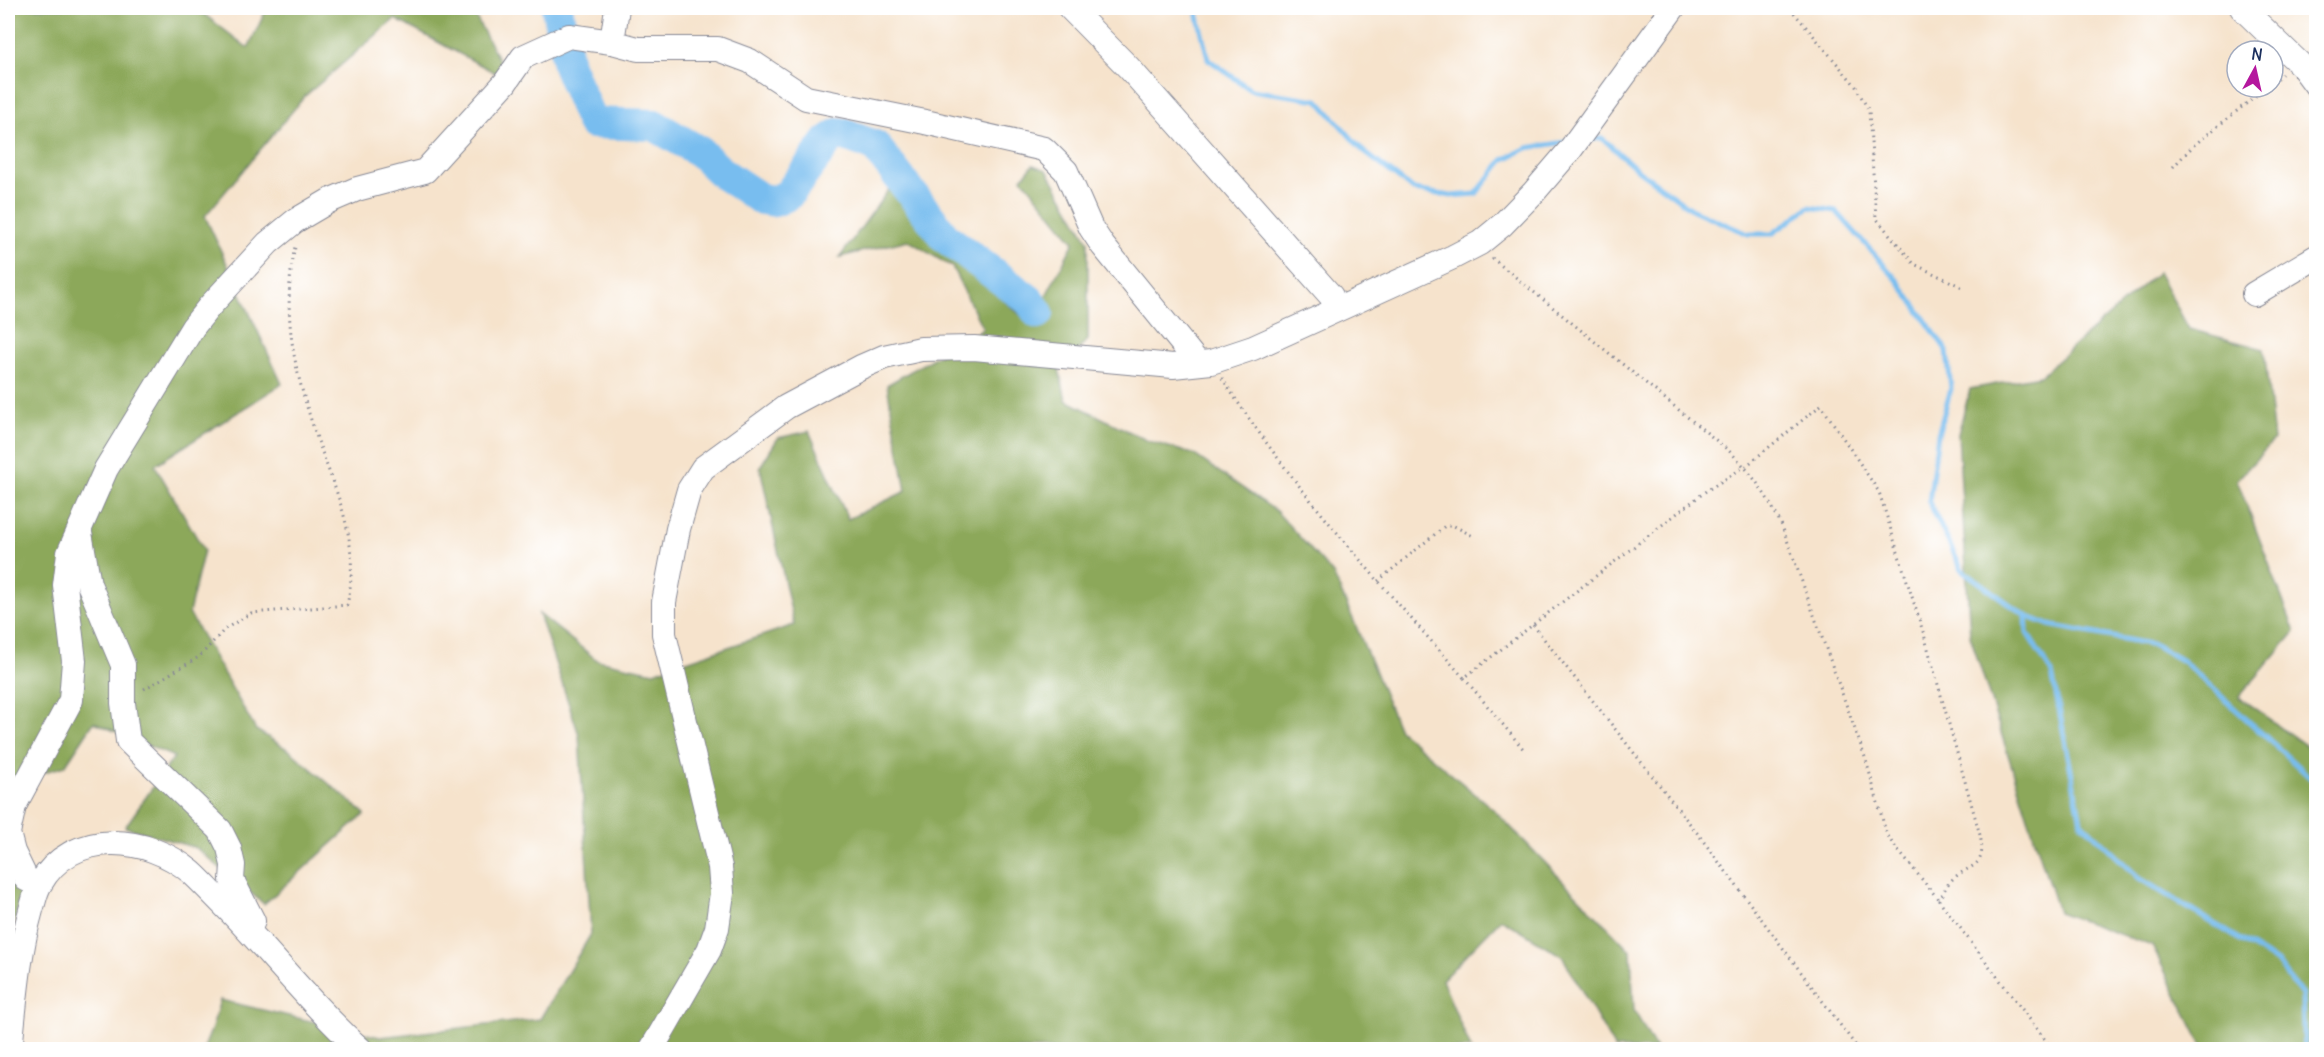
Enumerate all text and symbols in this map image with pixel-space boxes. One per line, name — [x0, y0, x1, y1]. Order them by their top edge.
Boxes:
north arrow — [2225, 39, 2285, 99]
text: N — [2250, 43, 2264, 65]

